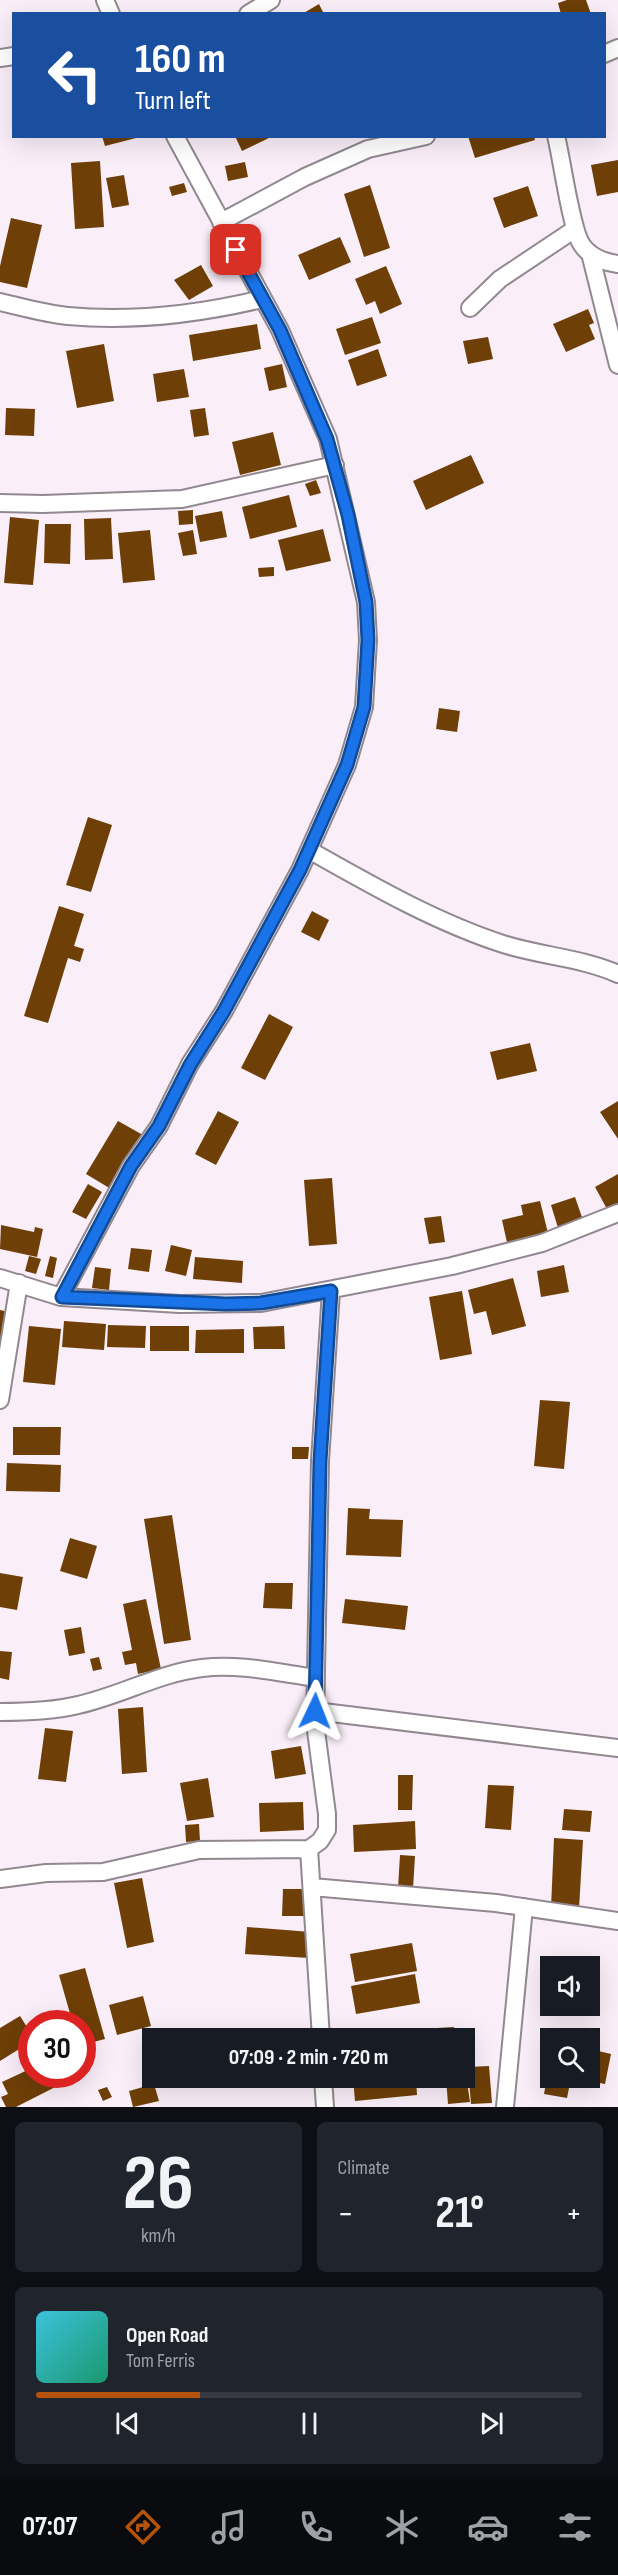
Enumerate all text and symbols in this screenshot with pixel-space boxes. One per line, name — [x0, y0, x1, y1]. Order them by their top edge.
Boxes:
text: 160 m — [135, 34, 226, 85]
icon: left — [36, 36, 114, 114]
text: Turn left — [135, 85, 211, 117]
pin — [210, 224, 261, 275]
icon: arrive — [219, 233, 252, 266]
position arrow — [283, 1679, 347, 1743]
map controls — [540, 1956, 600, 2088]
button: sound — [540, 1956, 600, 2016]
speed limit sign: 30 — [18, 2010, 96, 2088]
button: search — [540, 2028, 600, 2088]
text: 07:09 · 2 min · 720 m — [229, 2044, 388, 2071]
text: 26 — [123, 2138, 194, 2231]
text: Climate — [338, 2156, 390, 2180]
text: 21° — [435, 2186, 484, 2241]
text: − — [338, 2194, 354, 2234]
text: + — [566, 2194, 582, 2234]
text: km/h — [141, 2224, 176, 2248]
text: Open Road — [126, 2322, 208, 2349]
text: Tom Ferris — [126, 2349, 195, 2373]
icon: previous — [111, 2407, 144, 2440]
icon: pause — [293, 2407, 326, 2440]
icon: next — [475, 2407, 508, 2440]
icon: directions — [122, 2506, 164, 2548]
icon: music — [208, 2506, 250, 2548]
icon: phone — [295, 2506, 337, 2548]
icon: climate — [381, 2506, 423, 2548]
icon: car — [467, 2506, 509, 2548]
icon: filters — [554, 2506, 596, 2548]
text: 07:07 — [22, 2511, 77, 2543]

